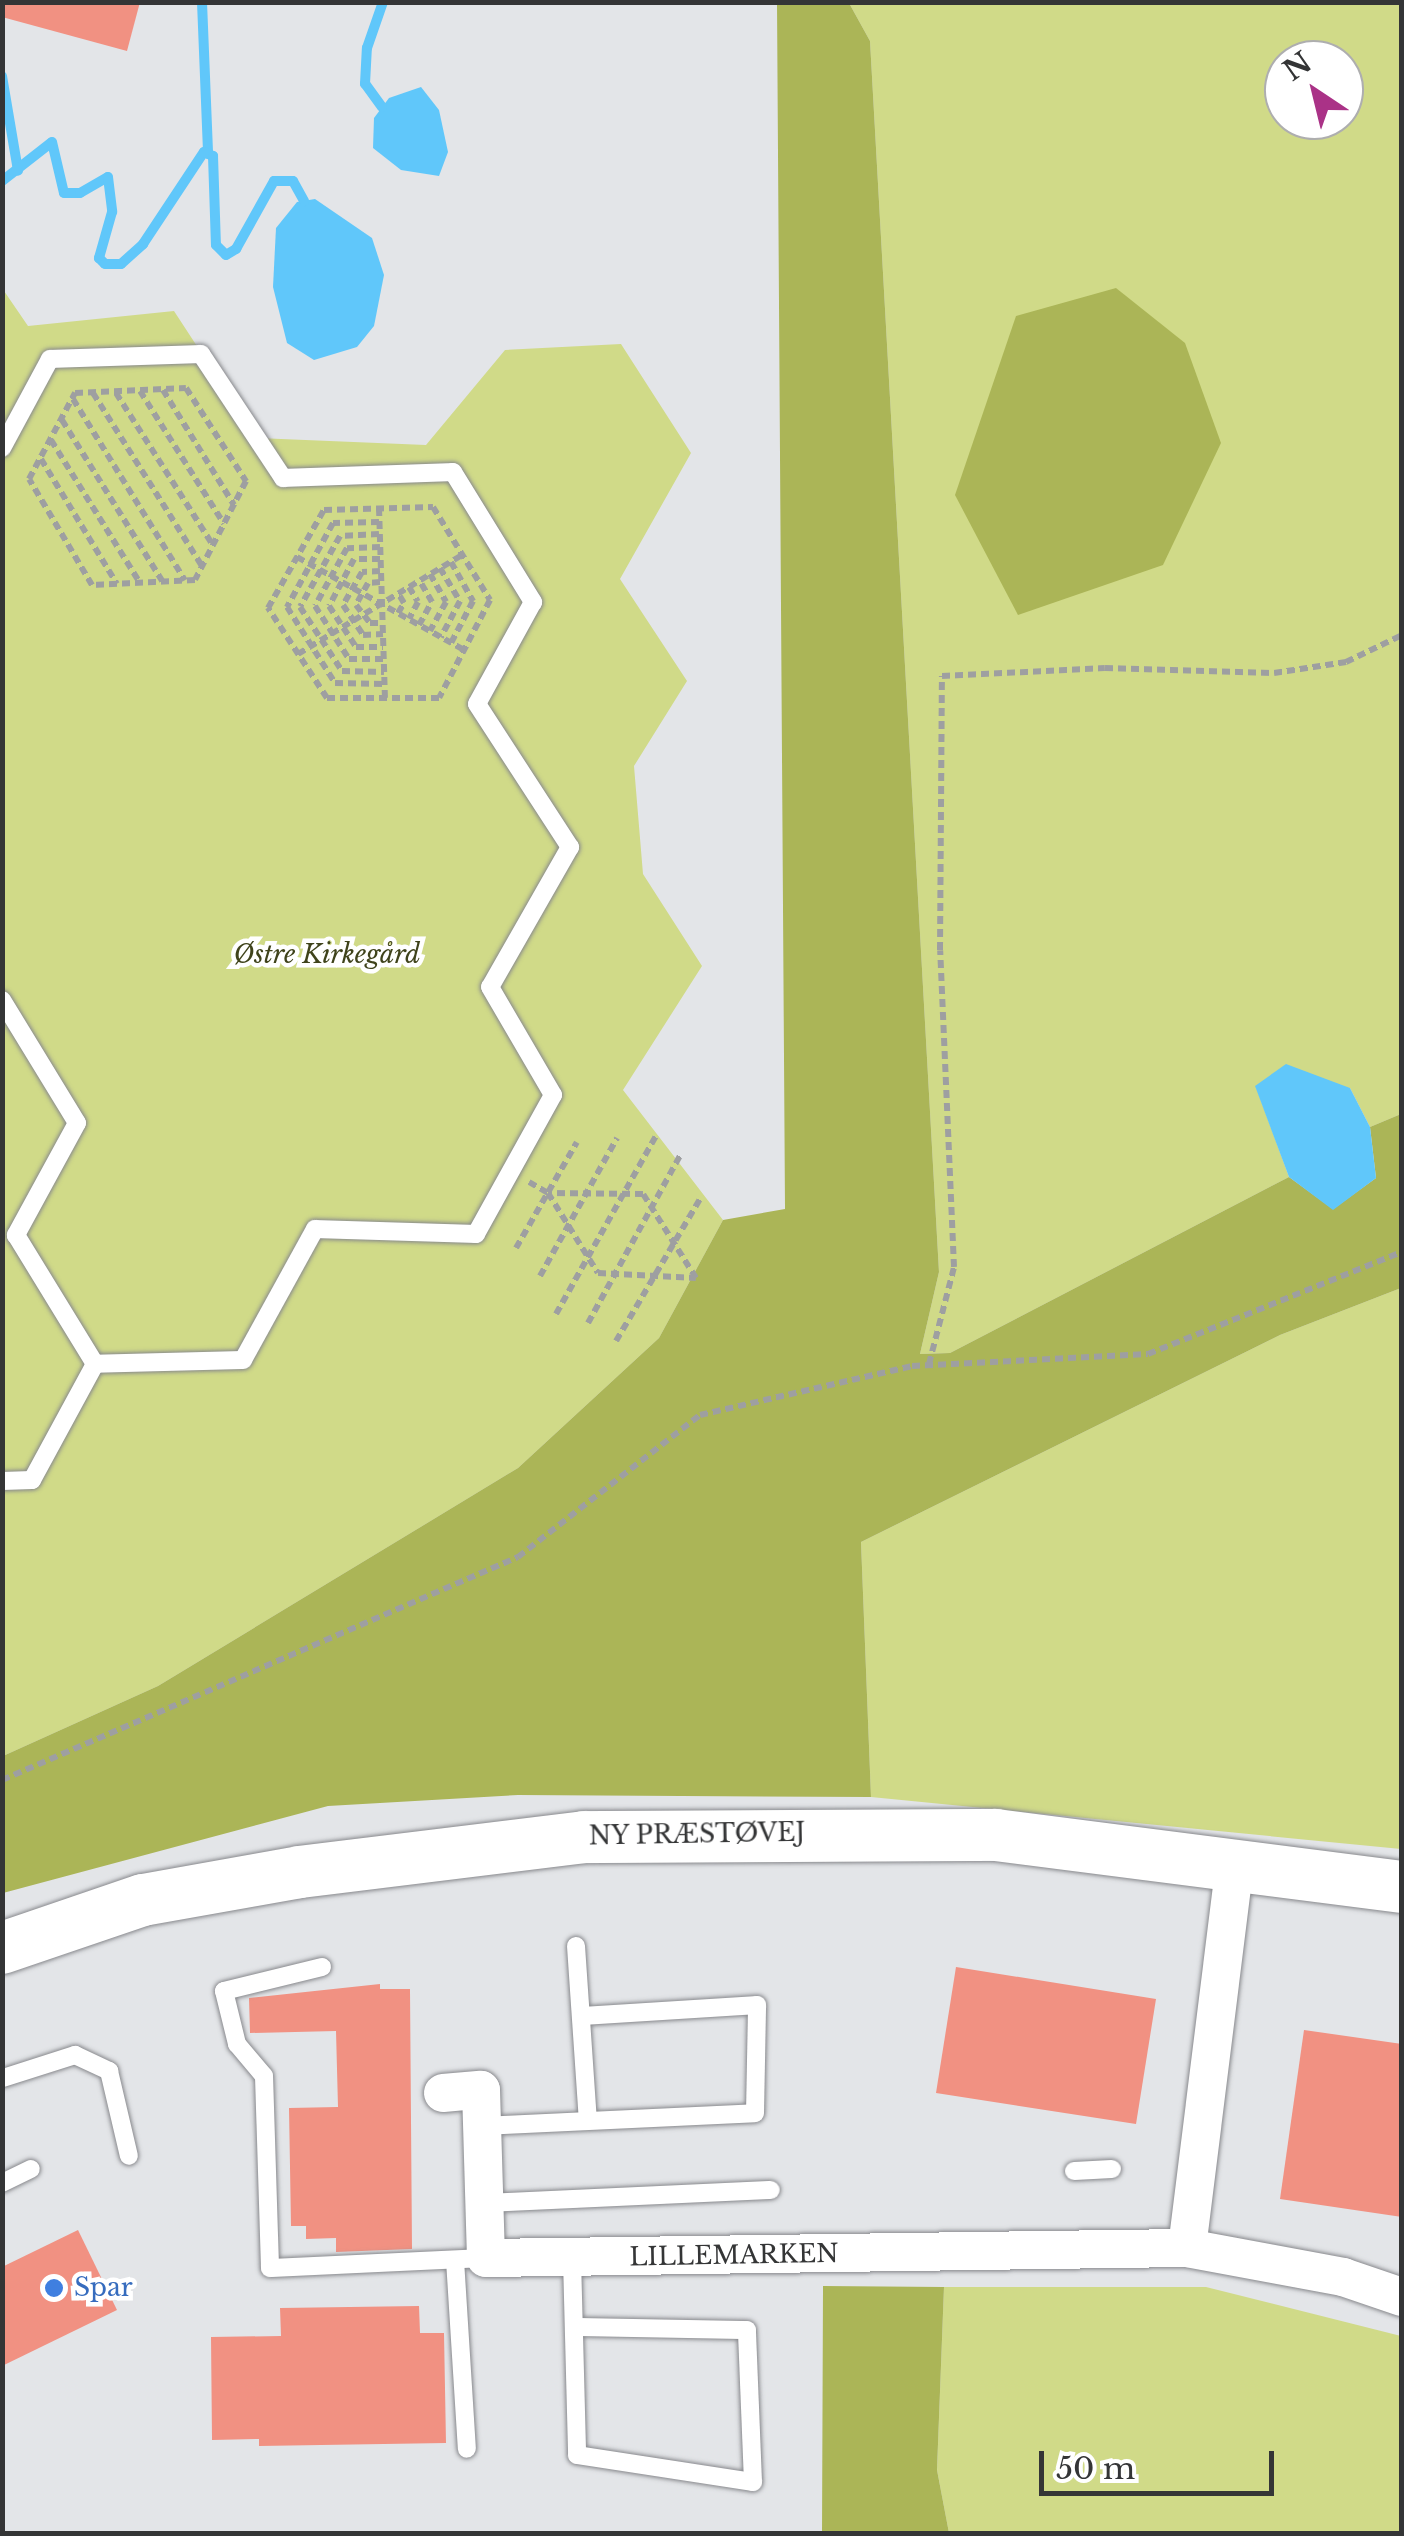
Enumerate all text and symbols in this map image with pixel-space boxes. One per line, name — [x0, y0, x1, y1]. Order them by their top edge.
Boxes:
north arrow — [1264, 40, 1364, 140]
text: N — [1277, 45, 1318, 89]
park label: Østre Kirkegård — [234, 940, 420, 970]
street label: NY PRÆSTØVEJ — [588, 1818, 806, 1852]
street label: LILLEMARKEN — [629, 2239, 839, 2273]
place label: Spar — [74, 2273, 133, 2303]
marker: Spar — [43, 2277, 65, 2299]
scale bar — [1044, 2431, 1279, 2493]
text: 50 m — [1056, 2450, 1135, 2487]

